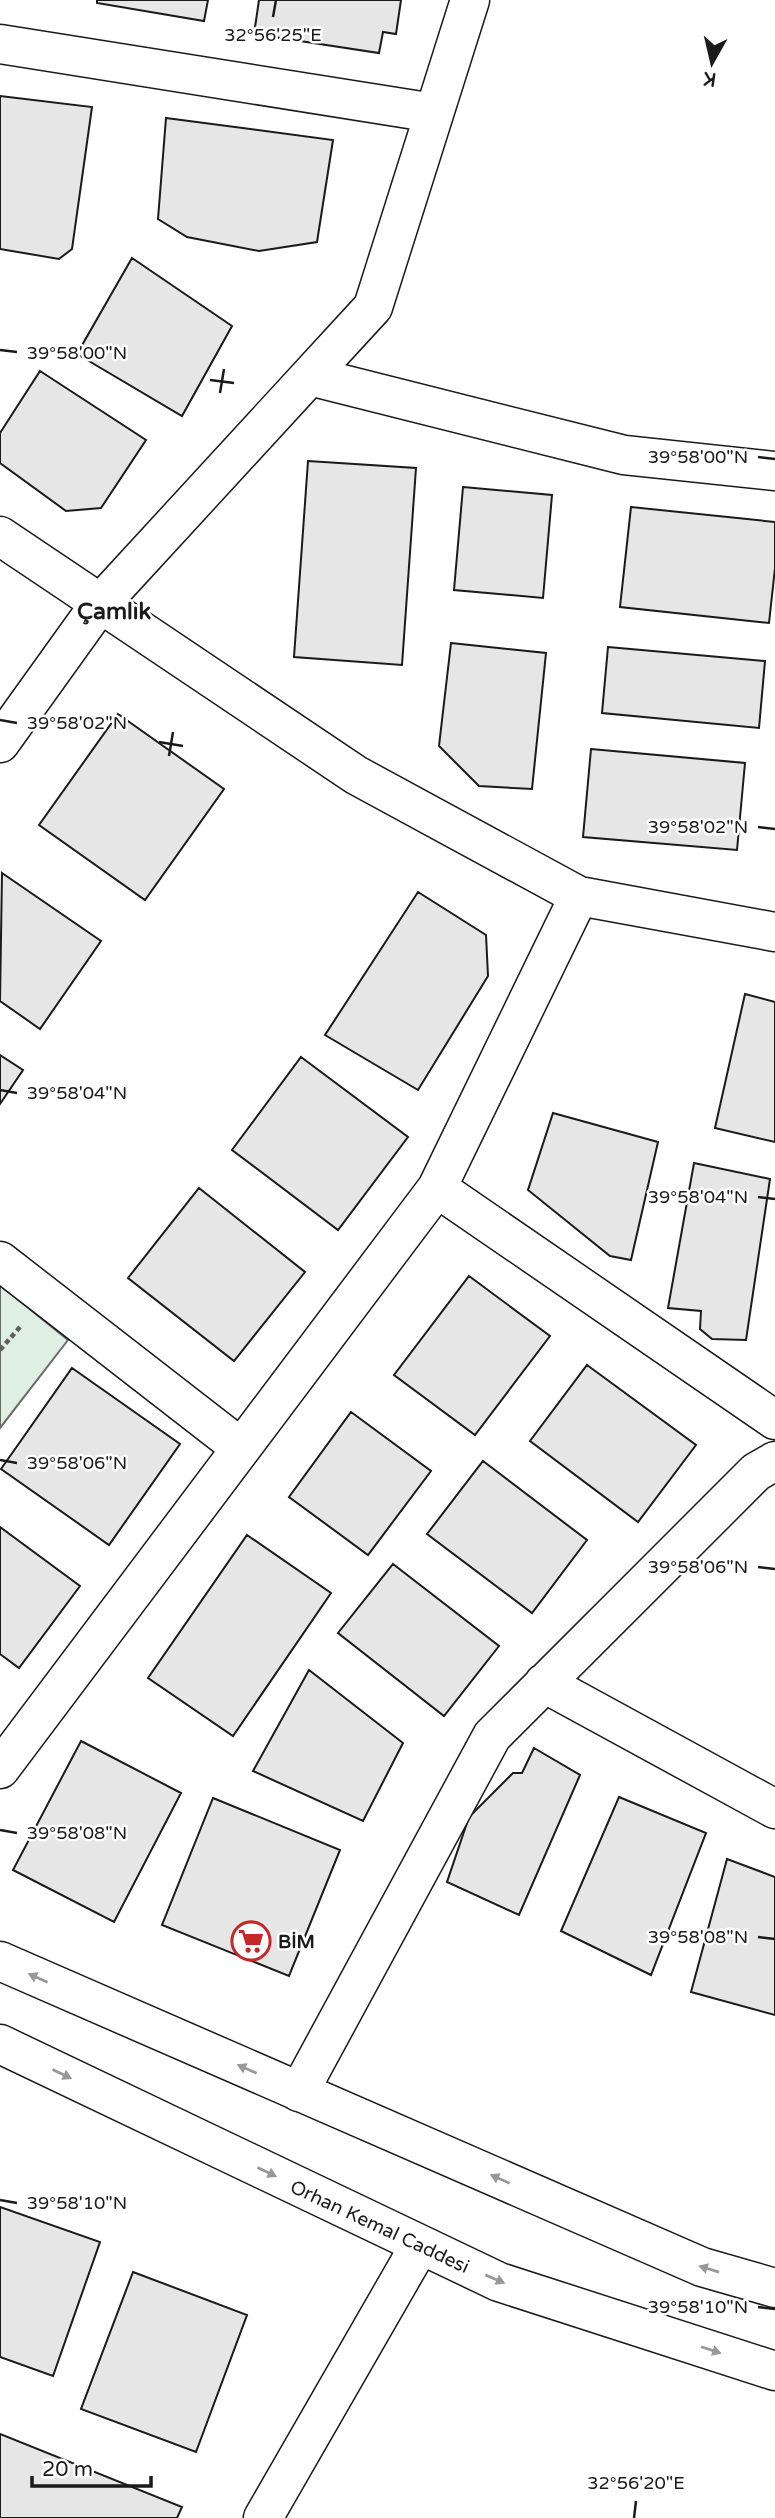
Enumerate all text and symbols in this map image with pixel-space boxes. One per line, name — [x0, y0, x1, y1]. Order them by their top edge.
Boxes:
text: 32°56'25"E — [224, 24, 322, 46]
north arrow — [677, 28, 747, 98]
text: K — [702, 67, 718, 91]
text: 39°58'00"N — [27, 342, 127, 364]
text: 39°58'00"N — [648, 446, 748, 468]
district label: Çamlık — [77, 598, 151, 626]
text: 39°58'02"N — [27, 712, 127, 734]
text: 39°58'02"N — [648, 816, 748, 838]
text: 39°58'04"N — [27, 1082, 127, 1104]
text: 39°58'04"N — [648, 1186, 748, 1208]
text: 39°58'06"N — [27, 1452, 127, 1474]
text: 39°58'06"N — [648, 1556, 748, 1578]
text: 39°58'08"N — [27, 1822, 127, 1844]
supermarket icon: BİM — [230, 1920, 272, 1962]
text: 39°58'08"N — [648, 1926, 748, 1948]
place label: BİM — [278, 1931, 315, 1953]
one-way arrow — [28, 1972, 49, 1983]
one-way arrow — [237, 2063, 257, 2075]
one-way arrow — [52, 2068, 72, 2079]
one-way arrow — [257, 2166, 277, 2178]
one-way arrow — [490, 2173, 511, 2184]
street label: Orhan Kemal Caddesi — [287, 2176, 473, 2278]
text: 39°58'10"N — [27, 2192, 127, 2214]
one-way arrow — [699, 2264, 720, 2274]
one-way arrow — [484, 2274, 505, 2285]
text: 39°58'10"N — [648, 2296, 748, 2318]
one-way arrow — [701, 2345, 722, 2356]
scale bar — [32, 2444, 150, 2488]
text: 20 m — [42, 2457, 93, 2482]
text: 32°56'20"E — [587, 2472, 685, 2494]

